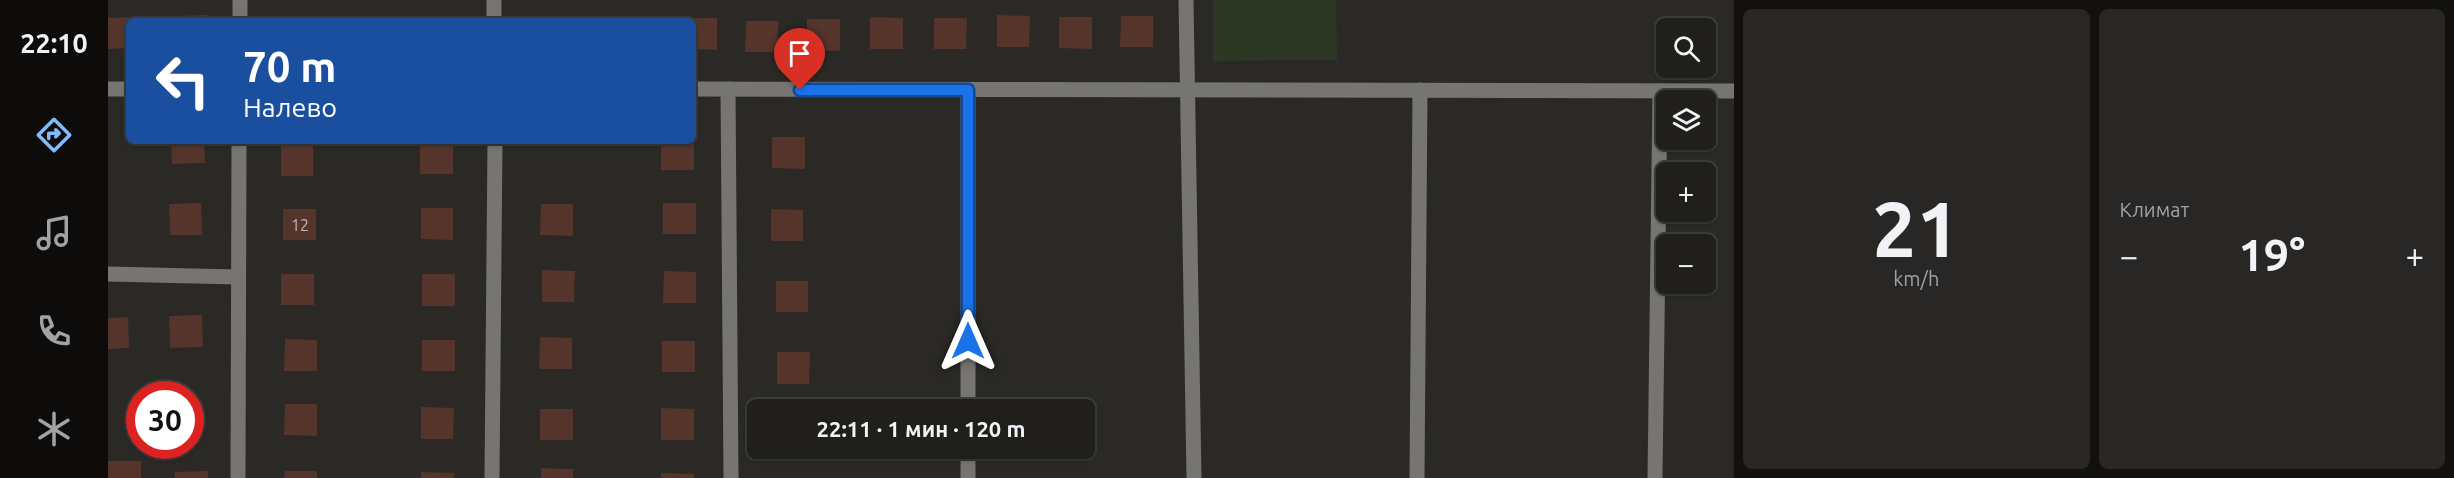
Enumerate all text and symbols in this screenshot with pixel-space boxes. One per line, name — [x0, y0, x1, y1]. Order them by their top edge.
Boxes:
map controls — [1656, 18, 1716, 294]
button: search — [1656, 18, 1716, 78]
text: 22:10 — [20, 28, 88, 58]
pin — [774, 28, 825, 90]
icon: arrive — [783, 37, 816, 70]
icon: left — [144, 42, 222, 120]
text: 70 m — [243, 43, 337, 90]
button: layers — [1656, 90, 1716, 150]
text: Налево — [243, 92, 337, 122]
icon: directions — [33, 114, 75, 156]
button: + — [1656, 162, 1716, 222]
text: 21 — [1872, 184, 1960, 272]
text: Климат — [2120, 198, 2189, 221]
icon: music — [33, 212, 75, 254]
house number: 12 — [291, 216, 309, 234]
text: 19° — [2238, 229, 2305, 280]
button: − — [1656, 234, 1716, 294]
text: − — [2120, 237, 2138, 274]
text: + — [2405, 237, 2424, 274]
text: km/h — [1893, 267, 1939, 290]
position arrow — [936, 309, 1000, 373]
icon: phone — [33, 310, 75, 352]
speed limit sign: 30 — [126, 381, 204, 459]
icon: climate — [33, 408, 75, 450]
text: 22:11 · 1 мин · 120 m — [817, 416, 1025, 441]

